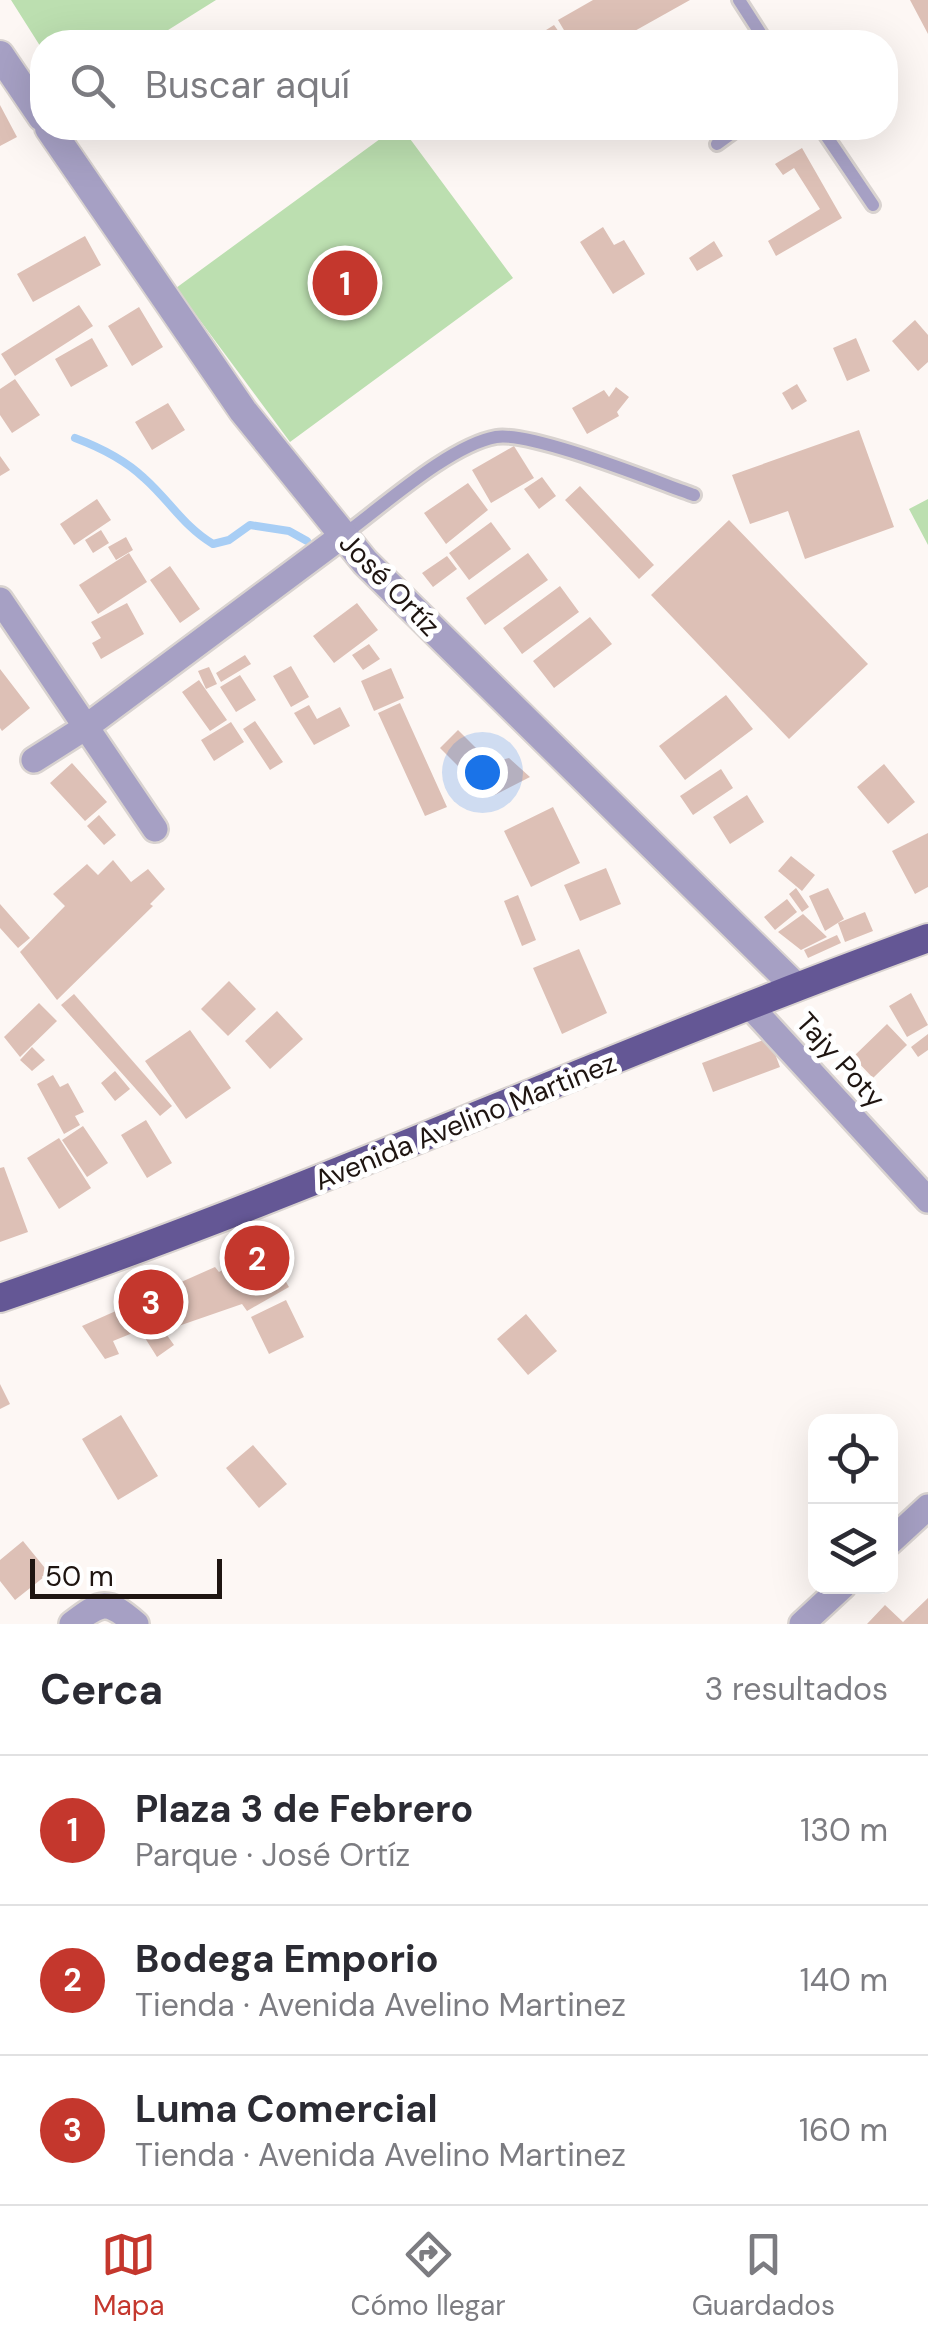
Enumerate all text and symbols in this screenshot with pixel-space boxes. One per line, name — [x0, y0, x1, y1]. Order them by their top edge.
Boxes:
search box — [30, 30, 898, 140]
icon: search — [65, 58, 120, 113]
text: Buscar aquí — [145, 60, 350, 110]
pin: 1 — [312, 246, 378, 320]
street label: José Ortíz — [331, 525, 448, 644]
your location — [457, 747, 508, 798]
street label: Tajy Poty — [788, 1005, 893, 1116]
street label: Avenida Avelino Martinez — [309, 1044, 621, 1199]
pin: 2 — [224, 1220, 290, 1296]
pin: 3 — [118, 1264, 184, 1340]
map controls — [808, 1414, 898, 1594]
button: locate — [808, 1414, 898, 1504]
button: layers — [808, 1504, 898, 1594]
scale bar — [30, 1554, 222, 1598]
text: 50 m — [45, 1558, 114, 1595]
text: Cerca — [40, 1662, 163, 1717]
text: 3 resultados — [705, 1668, 888, 1710]
text: Plaza 3 de Febrero — [135, 1784, 474, 1834]
text: 1 — [67, 1809, 78, 1851]
text: 130 m — [800, 1809, 888, 1851]
text: Parque · José Ortíz — [135, 1834, 410, 1876]
text: Bodega Emporio — [135, 1934, 439, 1984]
text: 2 — [63, 1959, 82, 2001]
text: 140 m — [800, 1959, 888, 2001]
text: Tienda · Avenida Avelino Martinez — [135, 1984, 626, 2026]
text: Luma Comercial — [135, 2084, 438, 2134]
text: 3 — [63, 2109, 82, 2151]
text: 160 m — [799, 2109, 888, 2151]
text: Tienda · Avenida Avelino Martinez — [135, 2134, 626, 2176]
tab: Mapa — [93, 2227, 165, 2324]
tab: Cómo llegar — [350, 2227, 506, 2324]
tab: Guardados — [692, 2227, 835, 2324]

